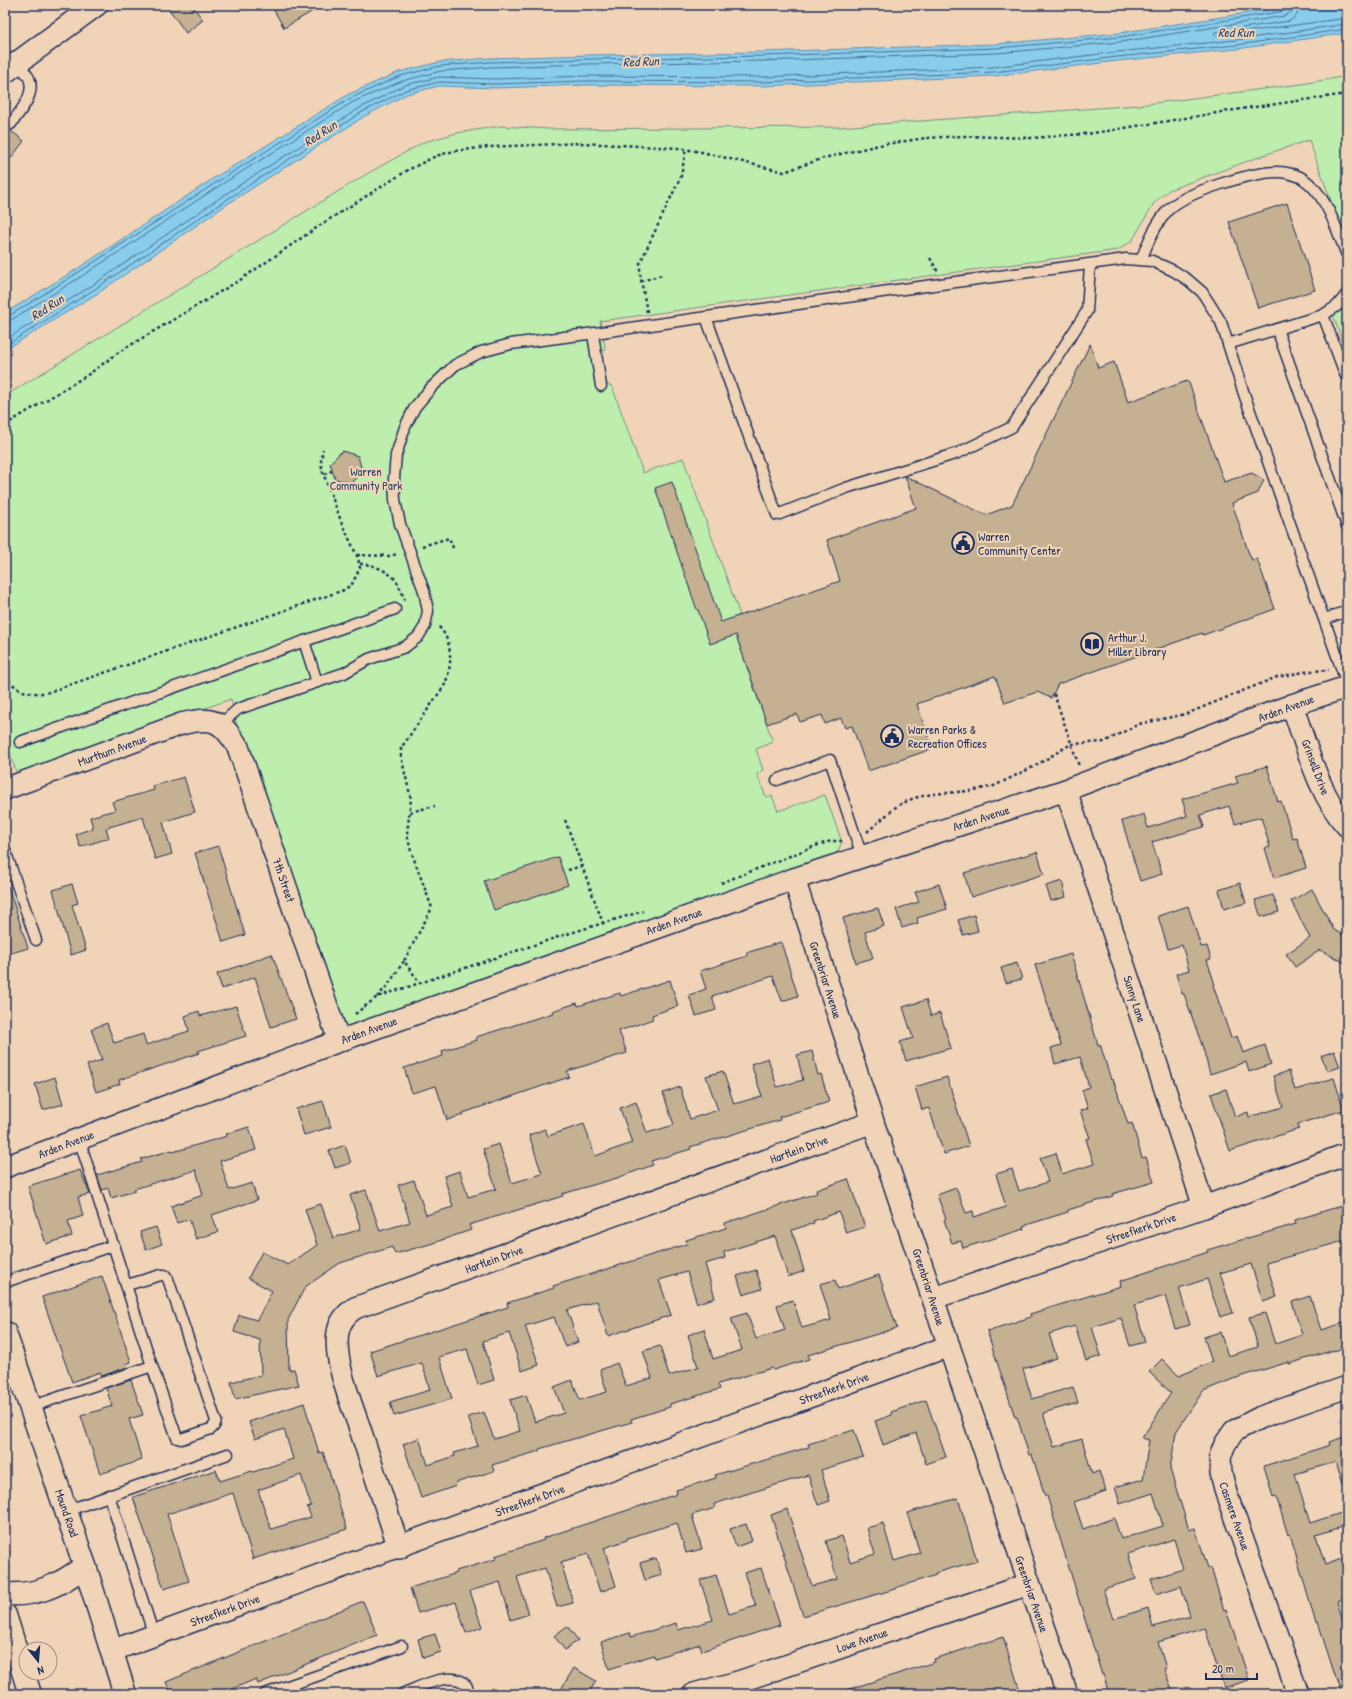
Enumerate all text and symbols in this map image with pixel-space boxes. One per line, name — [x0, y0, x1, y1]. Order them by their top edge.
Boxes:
water label: Red Run — [1218, 23, 1255, 41]
water label: Red Run — [623, 51, 660, 71]
water label: Red Run — [300, 115, 341, 150]
water label: Red Run — [27, 289, 68, 324]
park label: Warren Community Park — [330, 463, 402, 494]
place label: Warren Community Center — [978, 528, 1061, 559]
public building icon: Warren Community Center — [950, 530, 976, 556]
place label: Arthur J. Miller Library — [1108, 629, 1166, 660]
library icon: Arthur J. Miller Library — [1079, 631, 1105, 657]
street label: Arden Avenue — [1256, 690, 1317, 726]
place label: Warren Parks & Recreation Offices — [908, 721, 987, 752]
public building icon: Warren Parks & Recreation Offices — [879, 723, 905, 749]
street label: Murthum Avenue — [75, 730, 149, 770]
street label: Grinsell Drive — [1298, 737, 1334, 798]
street label: Arden Avenue — [951, 801, 1012, 835]
street label: 7th Street — [269, 856, 300, 905]
street label: Arden Avenue — [644, 903, 705, 939]
street label: Greenbriar Avenue — [806, 939, 847, 1021]
street label: Sunny Lane — [1119, 973, 1151, 1025]
street label: Arden Avenue — [339, 1012, 400, 1048]
street label: Arden Avenue — [36, 1125, 97, 1162]
street label: Hartlein Drive — [768, 1131, 831, 1167]
street label: Streefkerk Drive — [1104, 1208, 1178, 1248]
street label: Hartlein Drive — [463, 1241, 526, 1277]
street label: Greenbriar Avenue — [909, 1246, 950, 1328]
street label: Streefkerk Drive — [797, 1367, 871, 1408]
street label: Streefkerk Drive — [493, 1479, 567, 1520]
street label: Casmere Avenue — [1215, 1479, 1255, 1553]
street label: Mound Road — [51, 1487, 83, 1539]
street label: Greenbriar Avenue — [1011, 1553, 1053, 1635]
street label: Streefkerk Drive — [188, 1589, 262, 1630]
street label: Lowe Avenue — [834, 1623, 890, 1657]
north arrow — [18, 1641, 58, 1681]
scale bar — [1206, 1655, 1257, 1681]
text: 20 m — [1212, 1660, 1234, 1677]
text: N — [36, 1663, 46, 1678]

